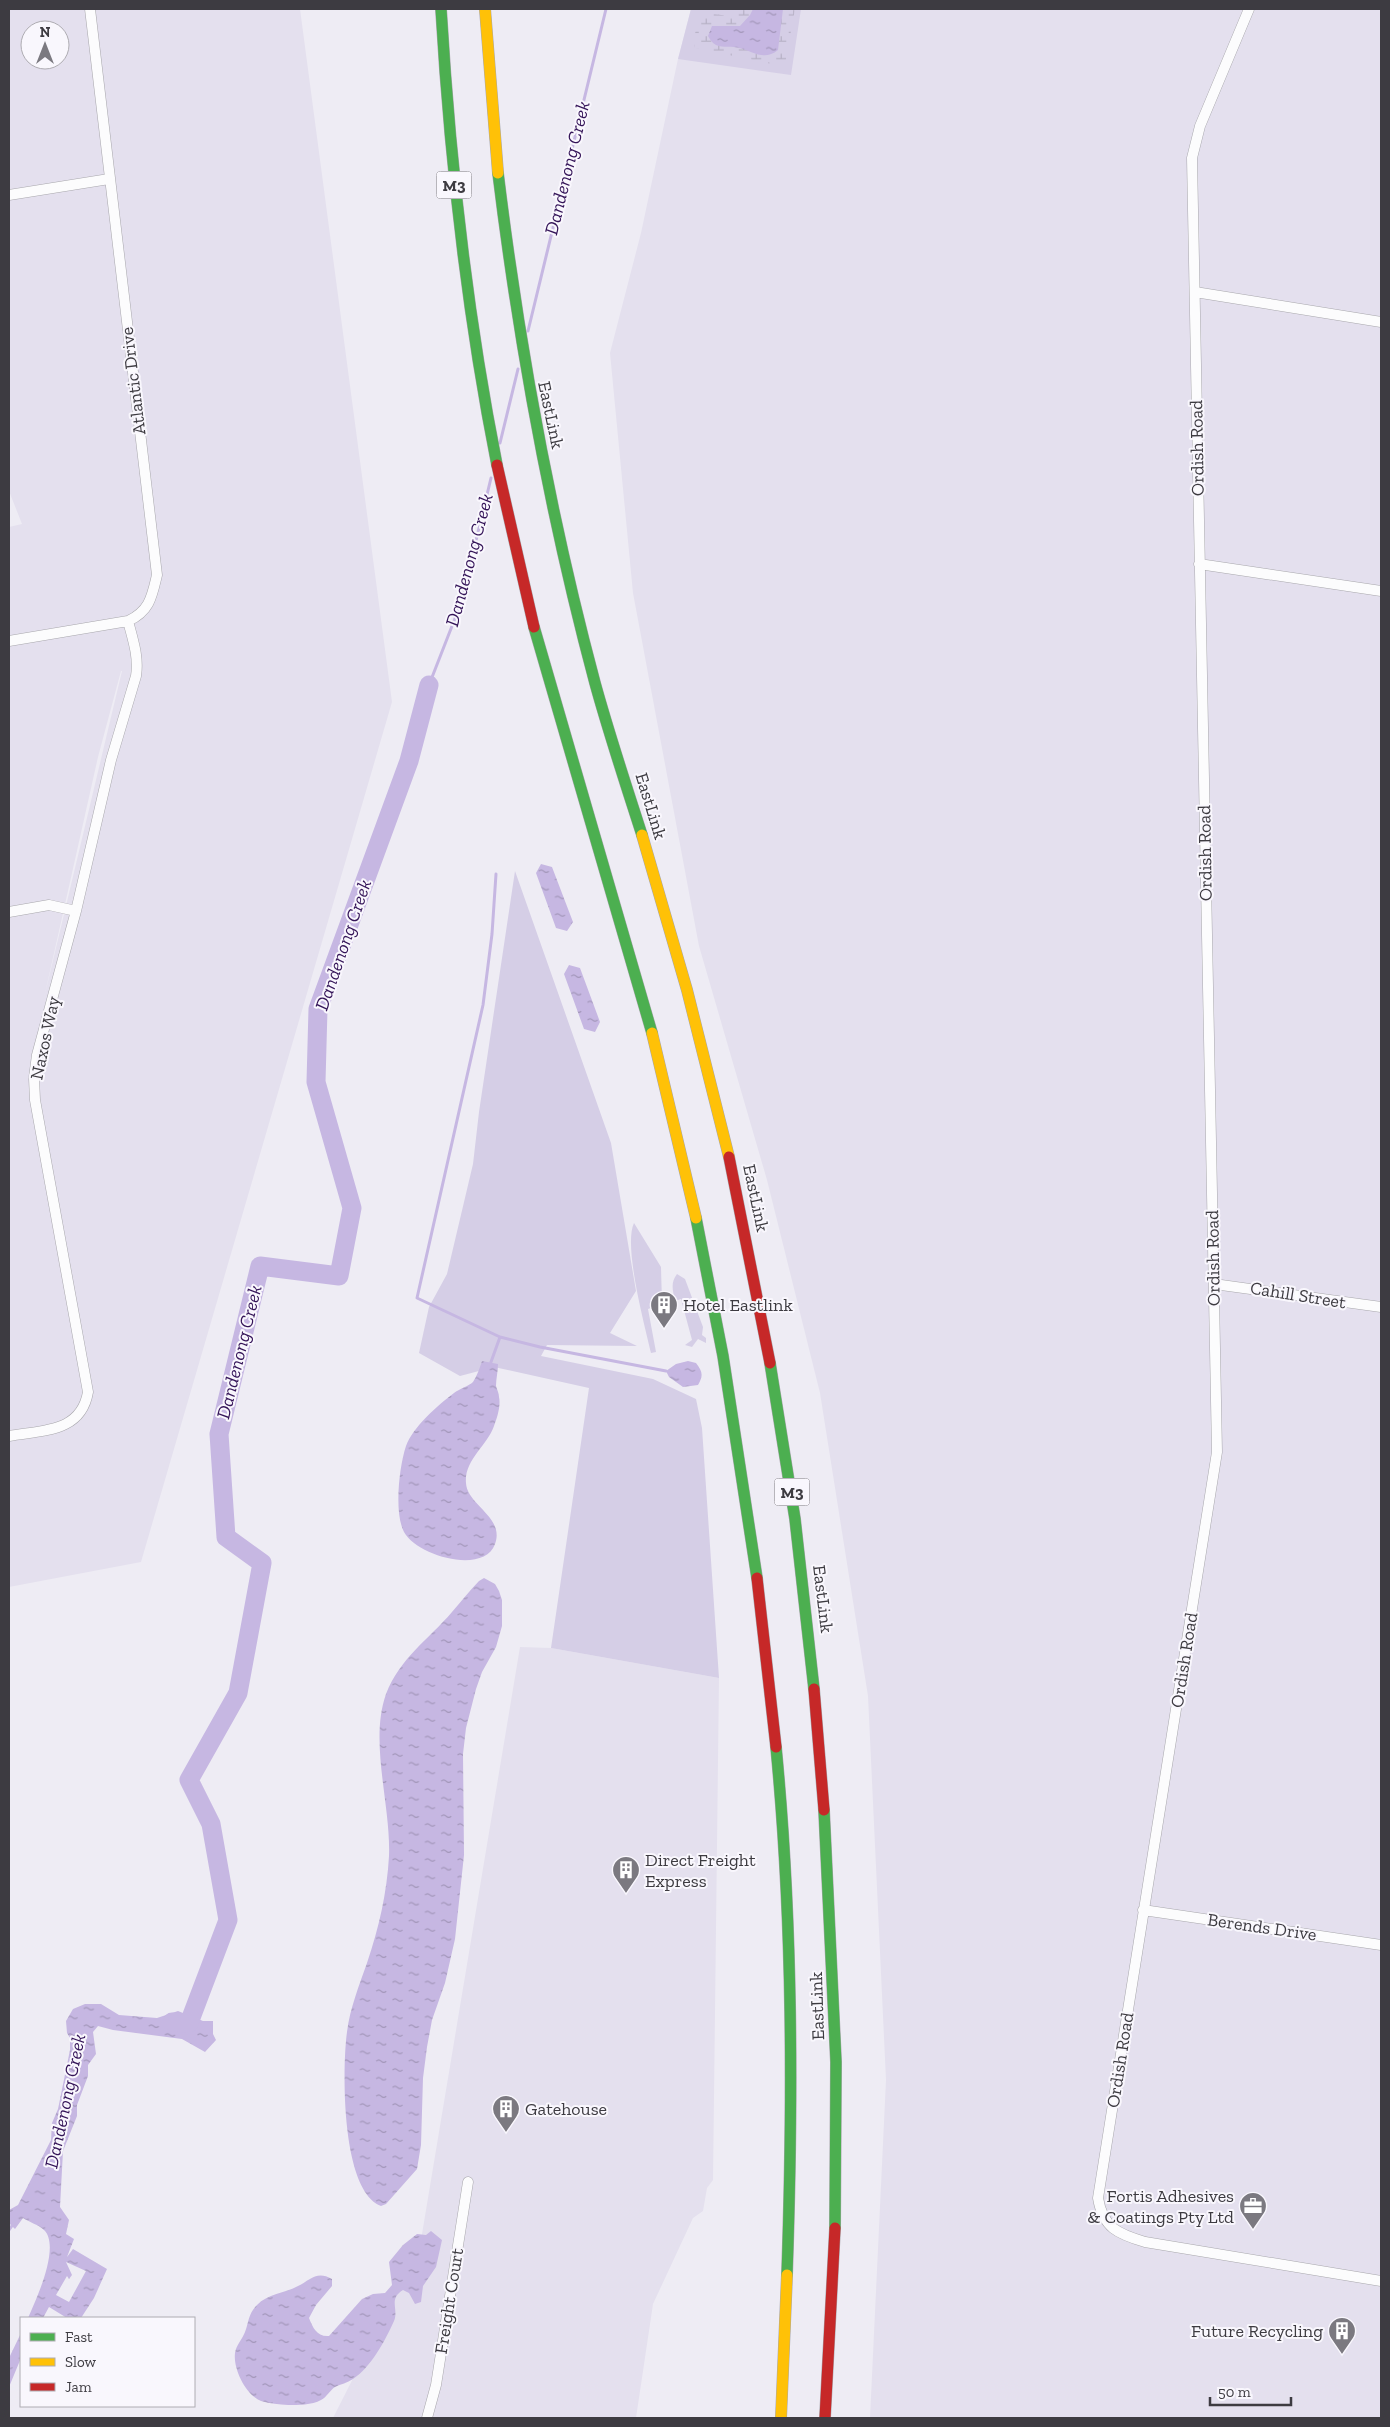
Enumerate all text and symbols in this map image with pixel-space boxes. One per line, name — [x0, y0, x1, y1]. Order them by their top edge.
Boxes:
north arrow — [20, 20, 70, 70]
text: N — [40, 24, 51, 41]
water label: Dandenong Creek — [539, 99, 595, 237]
road number: M3 — [436, 172, 472, 198]
street label: Atlantic Drive — [115, 326, 151, 436]
street label: EastLink — [533, 379, 569, 451]
street label: Ordish Road — [1185, 400, 1209, 496]
water label: Dandenong Creek — [440, 491, 498, 629]
street label: EastLink — [630, 770, 672, 843]
street label: Ordish Road — [1193, 805, 1217, 901]
water label: Dandenong Creek — [310, 876, 376, 1014]
street label: Naxos Way — [25, 994, 65, 1082]
street label: EastLink — [738, 1162, 774, 1234]
street label: Ordish Road — [1201, 1210, 1225, 1306]
street label: Cahill Street — [1249, 1277, 1348, 1313]
water label: Dandenong Creek — [211, 1283, 267, 1421]
building icon: Hotel Eastlink — [649, 1290, 679, 1329]
place label: Hotel Eastlink — [683, 1294, 793, 1316]
road number: M3 — [774, 1478, 810, 1505]
street label: EastLink — [808, 1564, 838, 1635]
street label: Ordish Road — [1166, 1611, 1202, 1709]
place label: Direct Freight Express — [645, 1849, 756, 1892]
building icon: Direct Freight Express — [611, 1855, 641, 1894]
street label: Berends Drive — [1206, 1908, 1318, 1946]
street label: EastLink — [805, 1971, 829, 2041]
street label: Ordish Road — [1102, 2011, 1138, 2109]
water label: Dandenong Creek — [40, 2032, 90, 2170]
building icon: Gatehouse — [491, 2094, 521, 2133]
place label: Gatehouse — [525, 2098, 607, 2120]
place label: Fortis Adhesives & Coatings Pty Ltd — [1087, 2185, 1234, 2228]
office icon: Fortis Adhesives & Coatings Pty Ltd — [1238, 2191, 1268, 2230]
street label: Freight Court — [430, 2246, 468, 2356]
building icon: Future Recycling — [1327, 2316, 1357, 2355]
legend — [20, 2317, 195, 2407]
place label: Future Recycling — [1191, 2320, 1323, 2342]
text: Fast — [65, 2328, 93, 2346]
text: Slow — [65, 2353, 97, 2371]
scale bar — [1210, 2374, 1291, 2406]
text: Jam — [65, 2378, 92, 2396]
text: 50 m — [1218, 2383, 1251, 2401]

